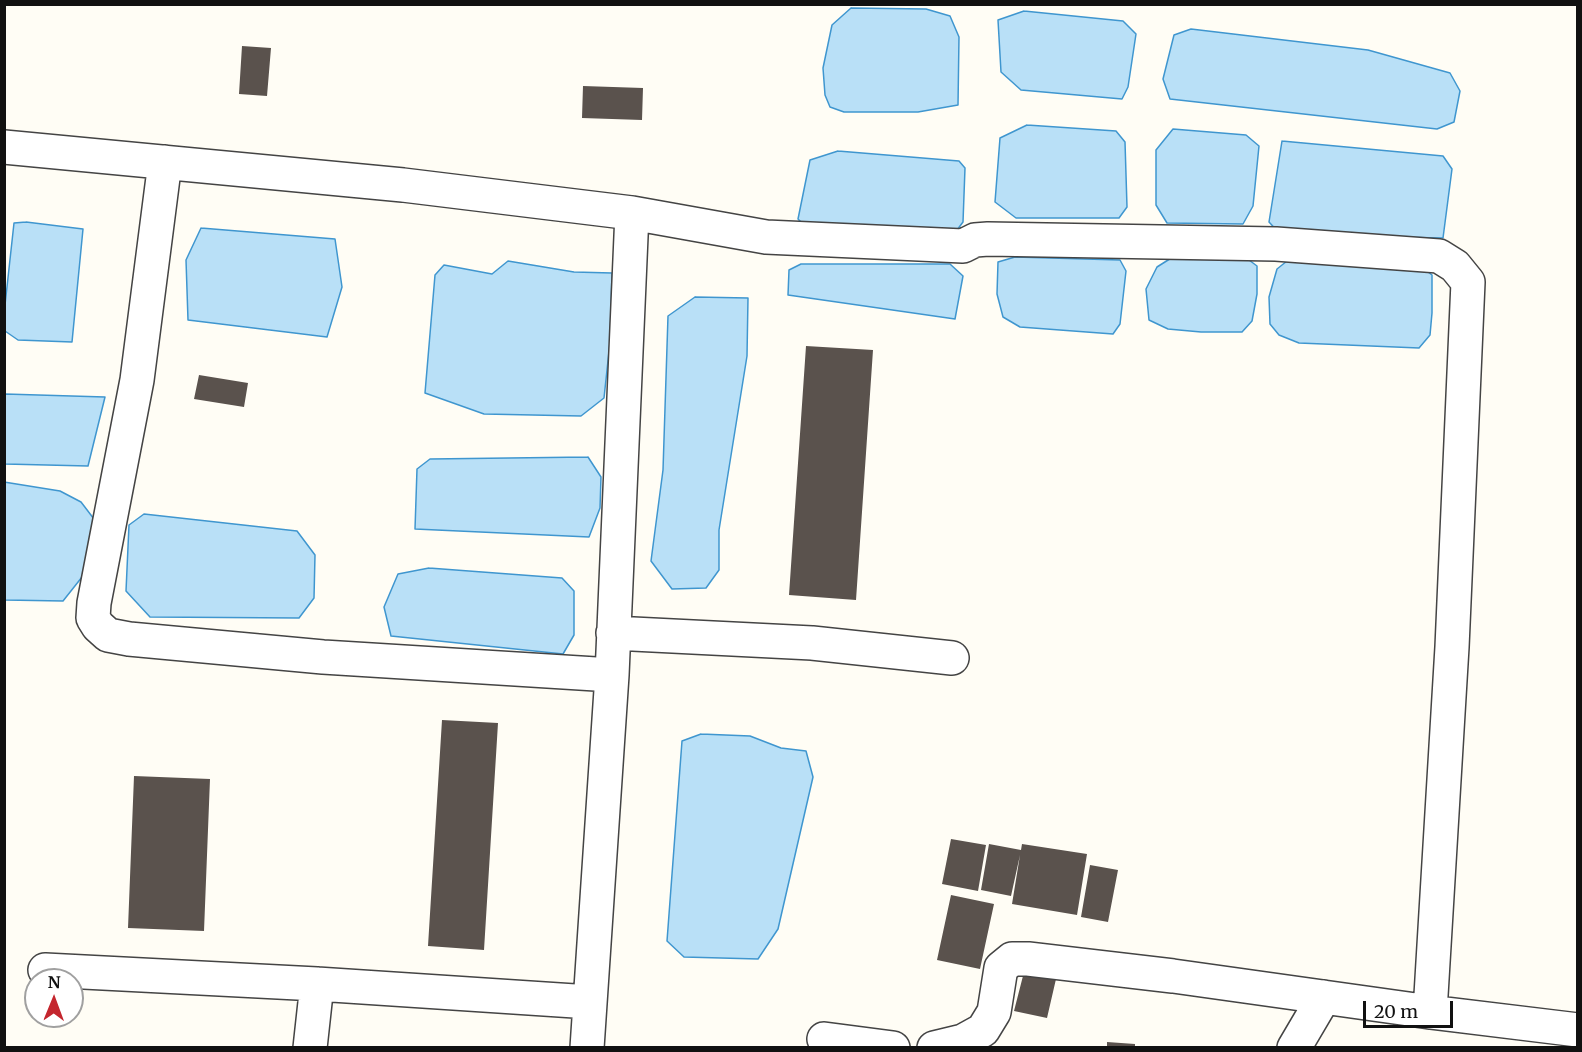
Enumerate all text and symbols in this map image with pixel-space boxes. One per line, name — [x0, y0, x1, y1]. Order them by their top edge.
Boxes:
north arrow — [24, 968, 84, 1028]
text: N — [48, 972, 61, 992]
scale bar — [1366, 989, 1456, 1027]
text: 20 m — [1374, 1000, 1418, 1023]

